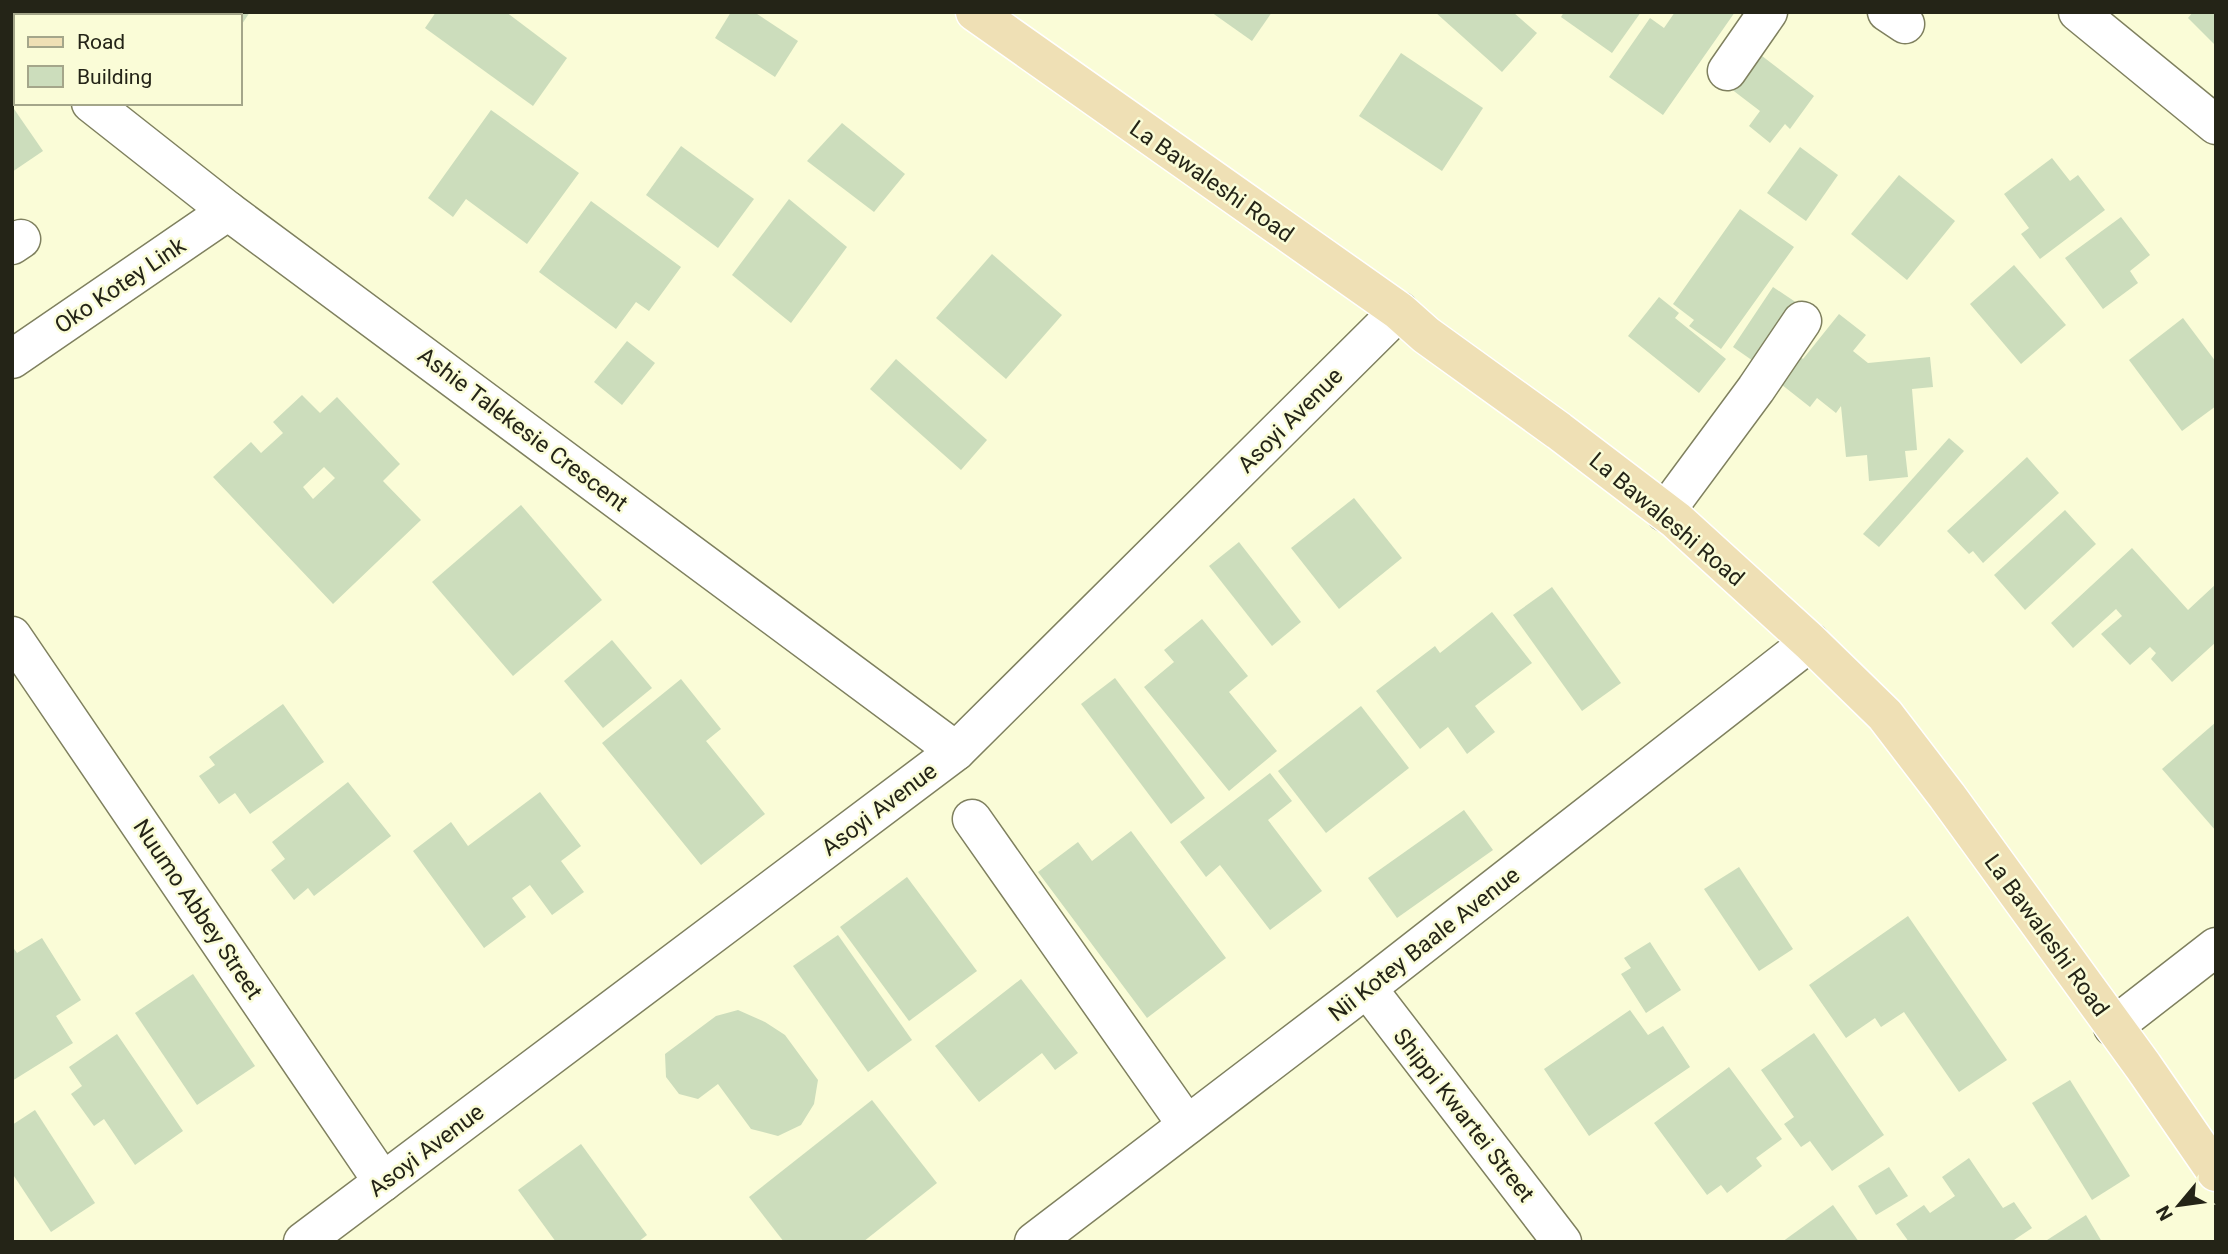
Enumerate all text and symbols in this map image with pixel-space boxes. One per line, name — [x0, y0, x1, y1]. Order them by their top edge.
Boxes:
legend — [14, 14, 242, 105]
text: Road — [77, 30, 125, 54]
text: Building — [77, 65, 152, 89]
street label: La Bawaleshi Road — [1125, 115, 1299, 248]
street label: Oko Kotey Link — [50, 232, 191, 339]
street label: Ashie Talekesie Crescent — [413, 342, 633, 517]
street label: Asoyi Avenue — [1232, 362, 1348, 478]
street label: La Bawaleshi Road — [1584, 447, 1750, 592]
street label: Asoyi Avenue — [816, 757, 942, 861]
street label: Nuumo Abbey Street — [127, 814, 268, 1004]
street label: La Bawaleshi Road — [1979, 849, 2114, 1022]
street label: Nii Kotey Baale Avenue — [1323, 861, 1525, 1027]
street label: Shippi Kwartei Street — [1388, 1023, 1540, 1207]
street label: Asoyi Avenue — [363, 1098, 489, 1202]
north arrow — [2144, 1170, 2214, 1240]
text: N — [2151, 1202, 2178, 1224]

